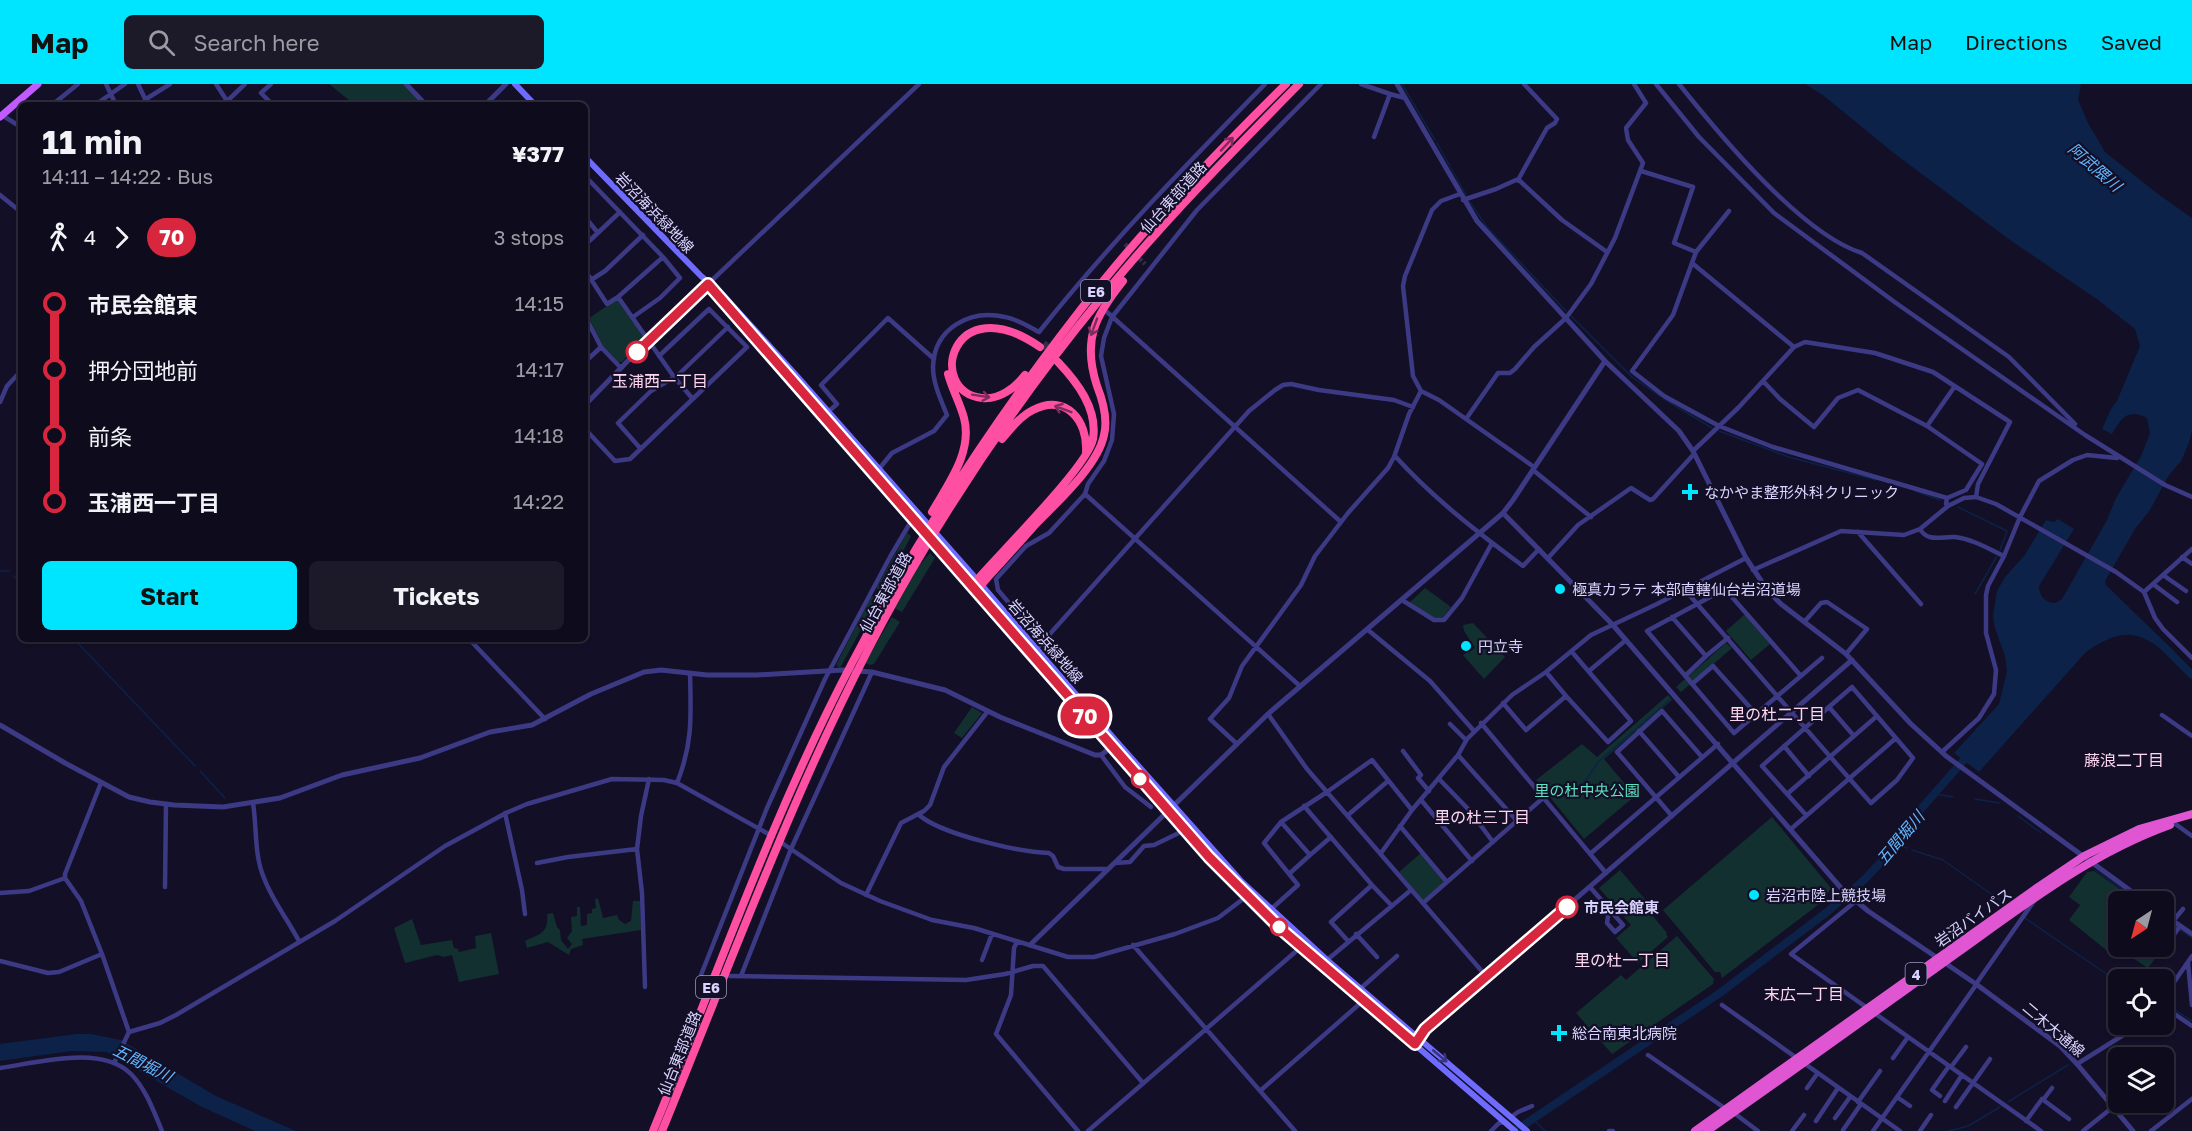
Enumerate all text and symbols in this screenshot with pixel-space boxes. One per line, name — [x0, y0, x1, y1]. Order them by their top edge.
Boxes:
search box — [124, 15, 544, 69]
text: Map — [30, 26, 88, 59]
icon: search — [145, 26, 178, 59]
text: Search here — [193, 29, 319, 56]
text: Map — [1889, 29, 1932, 55]
text: Directions — [1965, 29, 2068, 55]
text: Saved — [2101, 29, 2162, 55]
text: 11 min — [42, 122, 142, 161]
one-way arrow — [1219, 136, 1234, 151]
water label: 阿武隈川 — [2064, 138, 2127, 197]
text: ¥377 — [512, 140, 564, 167]
street label: 仙台東部道路 — [1136, 158, 1210, 236]
text: 14:11 – 14:22 · Bus — [42, 164, 213, 188]
street label: 岩沼海浜緑地線 — [612, 168, 698, 256]
icon: walk — [42, 221, 75, 254]
icon: forward — [105, 221, 138, 254]
text: 70 — [159, 224, 184, 250]
text: 4 — [84, 225, 96, 249]
text: 3 stops — [494, 225, 564, 249]
road number: E6 — [1081, 280, 1111, 302]
text: 市民会館東 — [88, 291, 198, 318]
text: 14:15 — [515, 291, 564, 315]
one-way arrow — [1088, 317, 1099, 336]
unlabelled marker — [626, 341, 648, 363]
text: 押分団地前 — [88, 357, 198, 384]
text: 14:17 — [516, 357, 564, 381]
district label: 玉浦西一丁目 — [612, 371, 708, 391]
one-way arrow — [971, 391, 991, 402]
one-way arrow — [1054, 402, 1072, 413]
text: 前条 — [88, 423, 132, 450]
text: 14:18 — [514, 423, 564, 447]
marker: なかやま整形外科クリニック — [1681, 483, 1699, 501]
place label: なかやま整形外科クリニック — [1704, 483, 1899, 501]
text: 玉浦西一丁目 — [88, 489, 220, 516]
text: 14:22 — [513, 489, 564, 513]
street label: 仙台東部道路 — [855, 548, 915, 636]
button: Start — [42, 561, 297, 630]
button: Tickets — [309, 561, 564, 630]
place label: 極真カラテ 本部直轄仙台岩沼道場 — [1572, 580, 1801, 598]
marker: 極真カラテ 本部直轄仙台岩沼道場 — [1553, 582, 1567, 596]
street label: 岩沼海浜緑地線 — [1005, 595, 1087, 687]
place label: 円立寺 — [1478, 637, 1523, 655]
marker: 円立寺 — [1459, 639, 1473, 653]
line badge: 70 — [1058, 696, 1112, 736]
text: 70 — [1072, 703, 1098, 729]
district label: 里の杜二丁目 — [1729, 704, 1825, 724]
district label: 藤浪二丁目 — [2084, 750, 2164, 770]
unlabelled marker — [1131, 770, 1149, 788]
park label: 里の杜中央公園 — [1534, 781, 1640, 799]
water label: 五間堀川 — [1872, 806, 1930, 869]
district label: 里の杜三丁目 — [1434, 807, 1530, 827]
street label: 岩沼バイパス — [1931, 884, 2015, 950]
place label: 岩沼市陸上競技場 — [1766, 886, 1886, 904]
marker: 岩沼市陸上競技場 — [1747, 888, 1761, 902]
north arrow — [2108, 891, 2174, 957]
map controls — [2108, 891, 2174, 1113]
marker: 市民会館東 — [1556, 896, 1578, 918]
place label: 市民会館東 — [1584, 898, 1659, 916]
unlabelled marker — [1270, 918, 1288, 936]
district label: 里の杜一丁目 — [1574, 950, 1670, 970]
road number: 4 — [1906, 963, 1926, 985]
button: locate — [2108, 969, 2174, 1035]
road number: E6 — [696, 976, 726, 998]
district label: 末広一丁目 — [1764, 984, 1844, 1004]
street label: 二木大通線 — [2019, 998, 2089, 1060]
street label: 仙台東部道路 — [654, 1008, 704, 1098]
marker: 総合南東北病院 — [1550, 1024, 1568, 1042]
place label: 総合南東北病院 — [1572, 1024, 1677, 1042]
water label: 五間堀川 — [110, 1040, 178, 1087]
button: layers — [2108, 1047, 2174, 1113]
one-way arrow — [1432, 1050, 1448, 1063]

